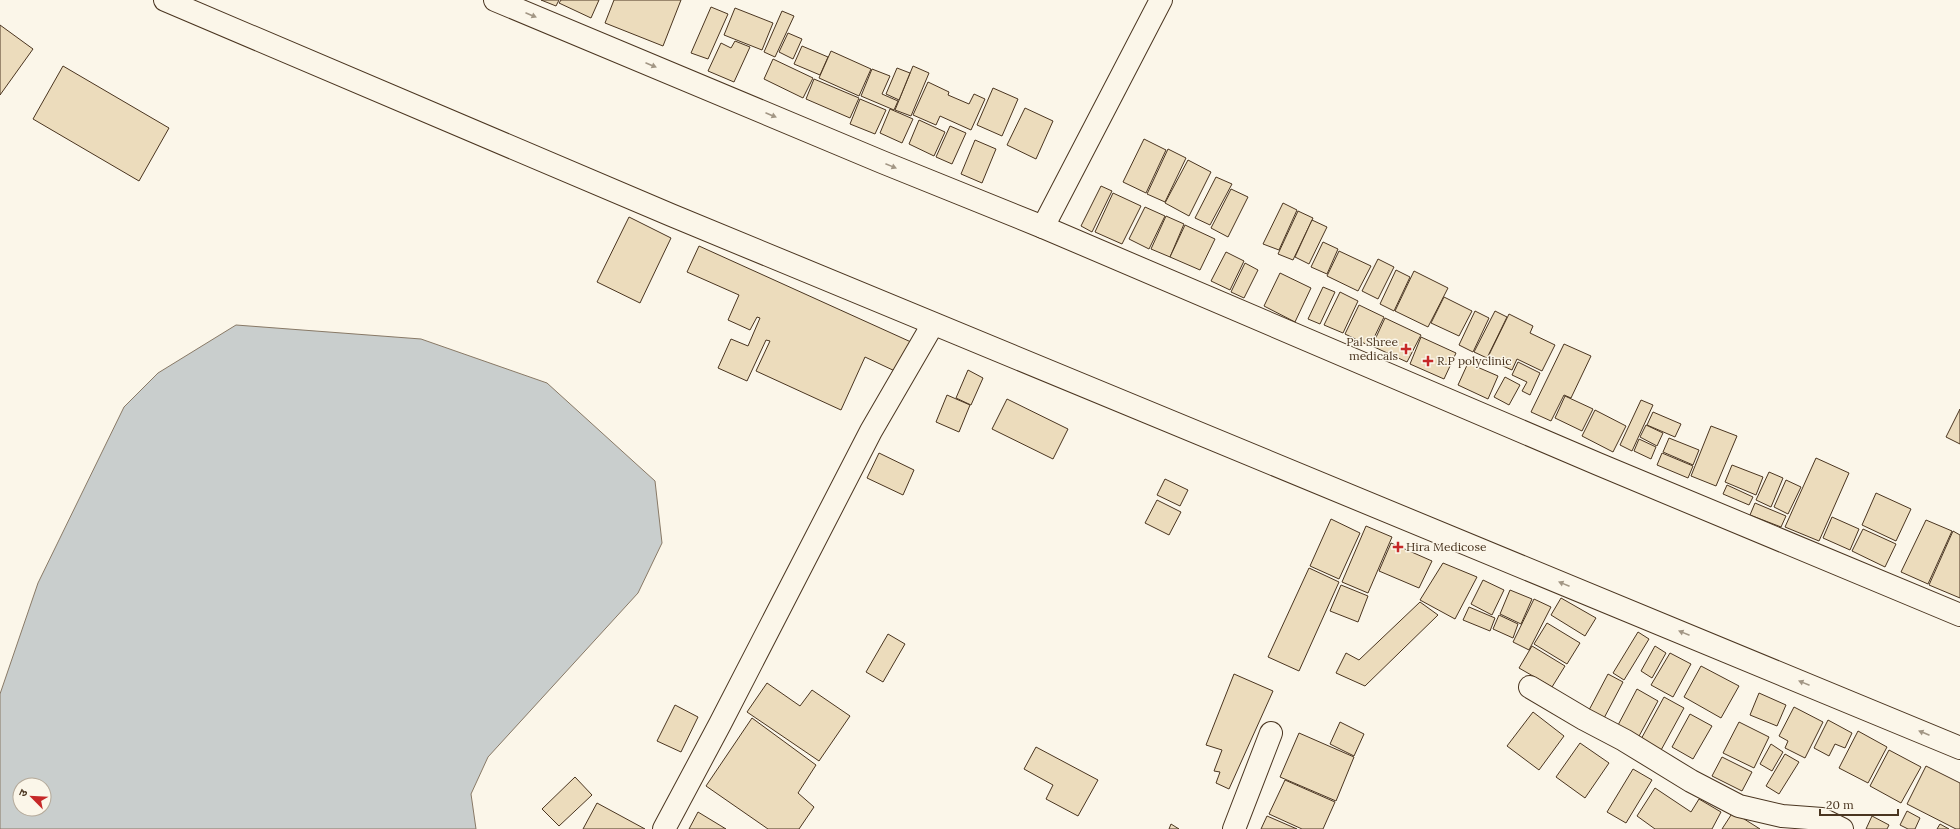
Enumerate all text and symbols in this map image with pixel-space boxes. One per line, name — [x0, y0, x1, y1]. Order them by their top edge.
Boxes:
one-way arrow — [525, 12, 537, 18]
one-way arrow — [645, 63, 657, 69]
one-way arrow — [765, 113, 777, 119]
one-way arrow — [885, 163, 897, 169]
place label: Pal Shree medicals — [1346, 334, 1398, 363]
marker: Pal Shree medicals — [1401, 344, 1411, 354]
place label: R.P polyclinic — [1437, 353, 1512, 368]
marker: R.P polyclinic — [1422, 355, 1434, 367]
place label: Hira Medicose — [1406, 539, 1487, 554]
marker: Hira Medicose — [1393, 542, 1403, 552]
one-way arrow — [1558, 581, 1569, 587]
one-way arrow — [1677, 630, 1689, 636]
one-way arrow — [1798, 680, 1809, 686]
one-way arrow — [1918, 729, 1930, 735]
north arrow — [12, 777, 52, 817]
text: उ — [15, 787, 31, 799]
scale bar — [1820, 791, 1898, 817]
text: 20 m — [1826, 797, 1854, 812]

